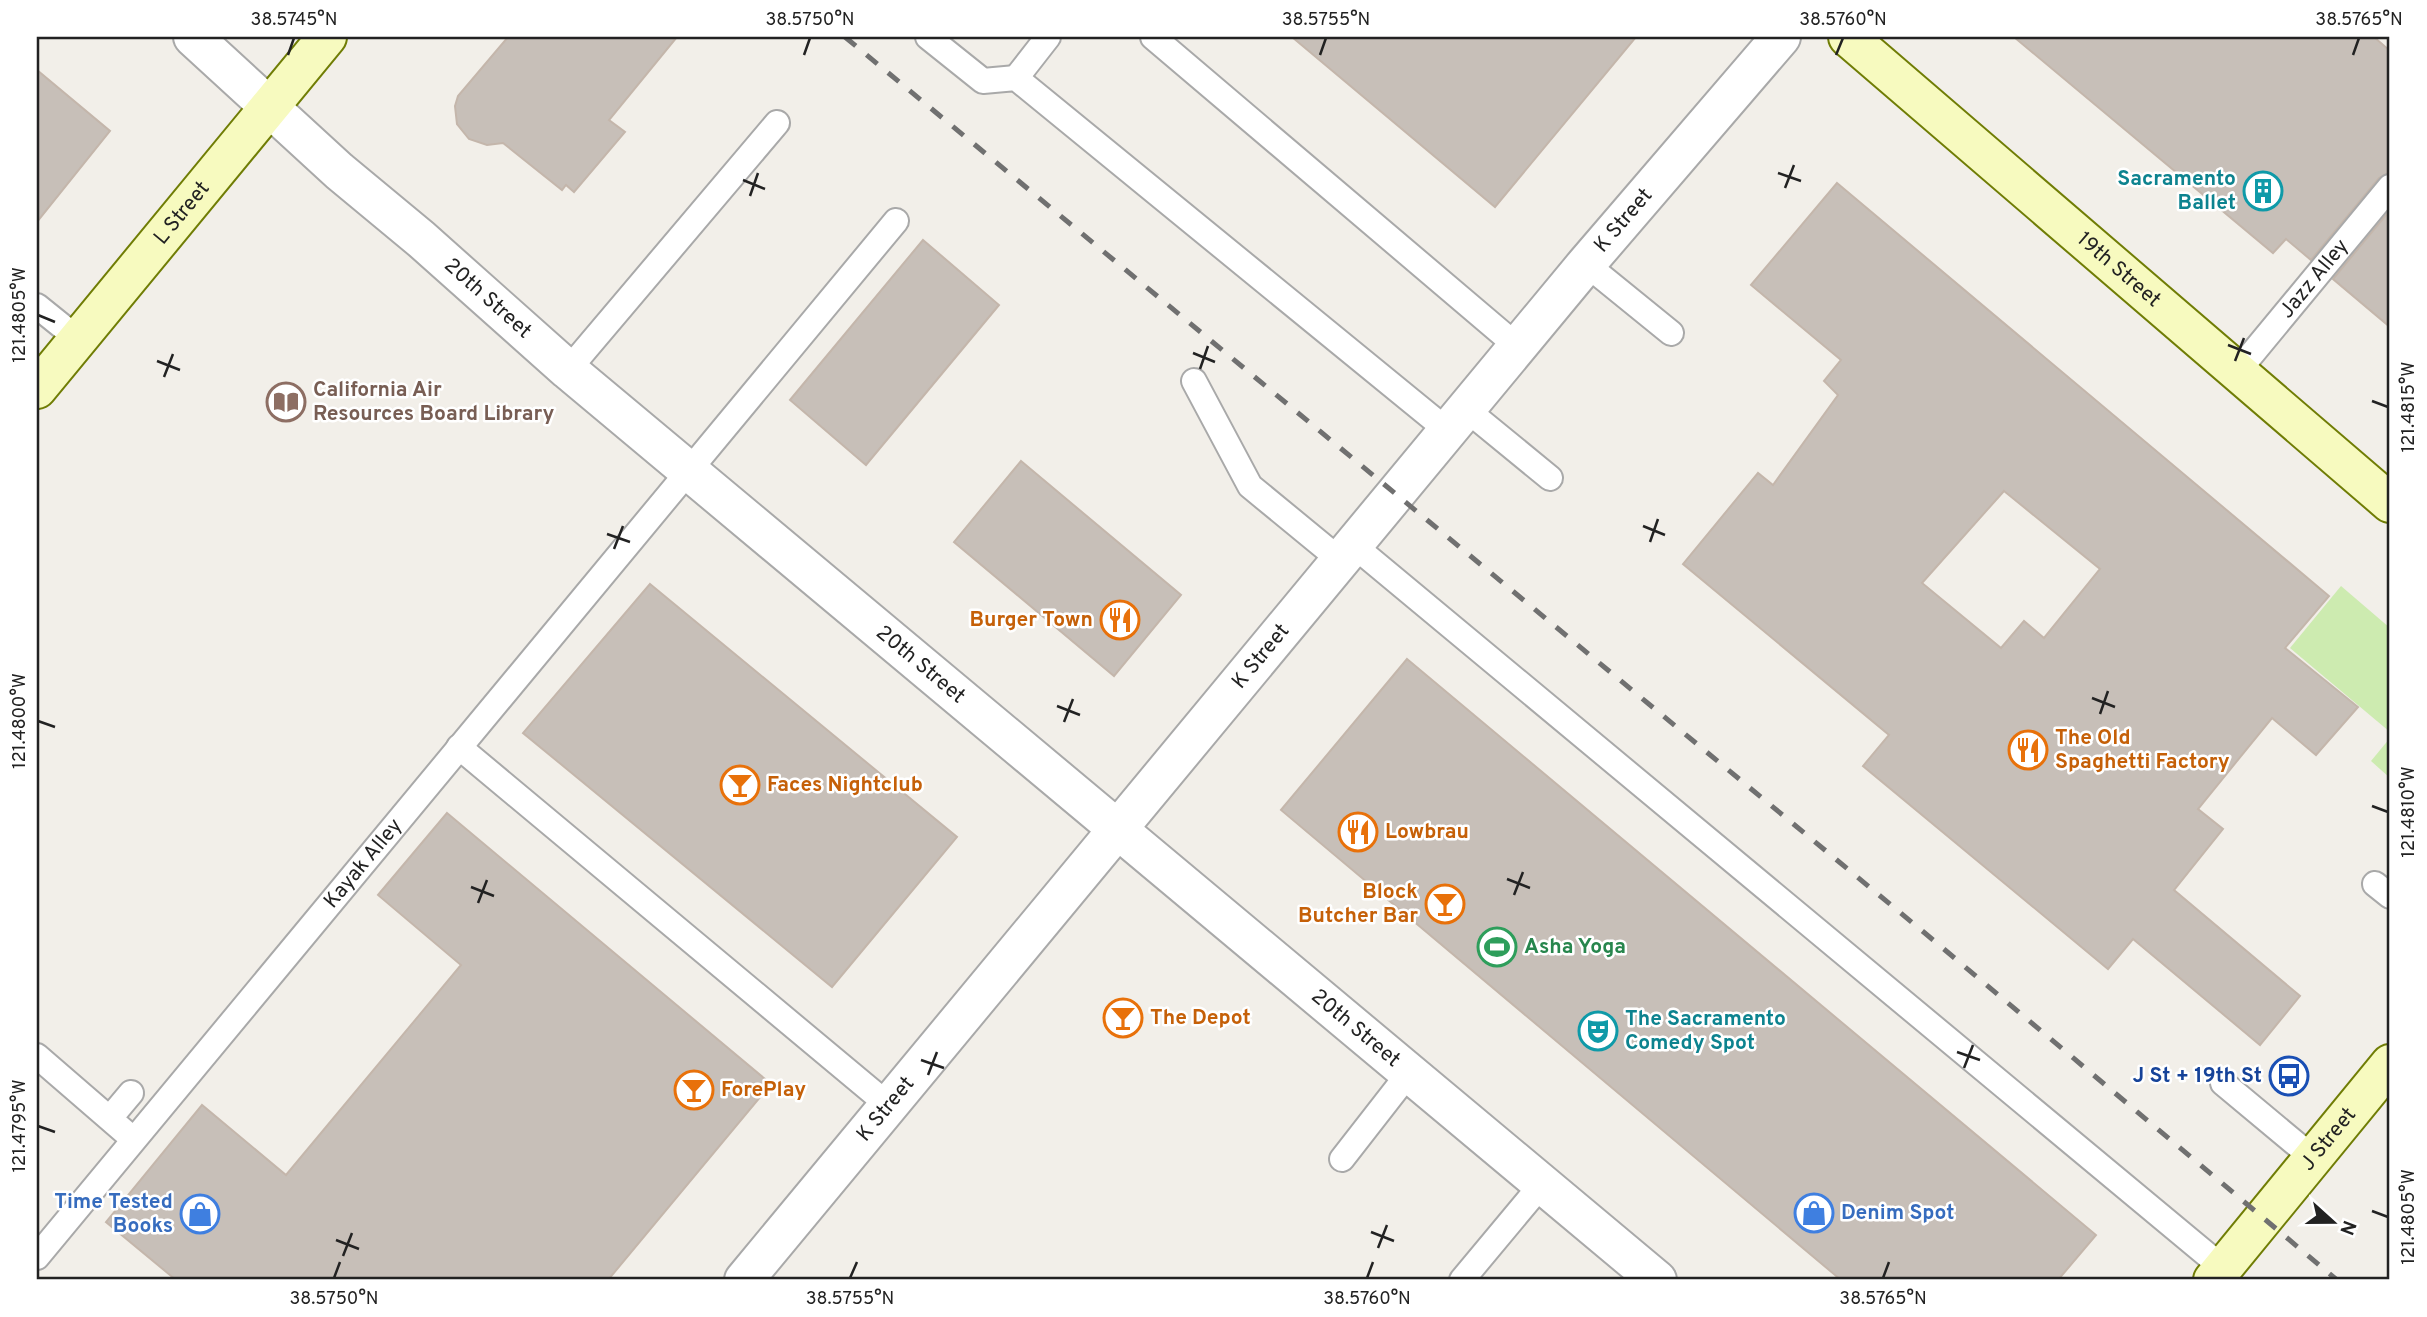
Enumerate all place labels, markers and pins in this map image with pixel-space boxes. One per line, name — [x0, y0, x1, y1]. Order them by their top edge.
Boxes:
place label: Sacramento Ballet — [2117, 166, 2236, 217]
building icon: Sacramento Ballet — [2242, 170, 2284, 212]
place label: California Air Resources Board Library — [313, 377, 554, 428]
library icon: California Air Resources Board Library — [265, 381, 307, 423]
restaurant icon: Burger Town — [1099, 599, 1141, 641]
place label: Burger Town — [969, 607, 1093, 634]
place label: The Old Spaghetti Factory — [2055, 725, 2230, 776]
restaurant icon: The Old Spaghetti Factory — [2007, 729, 2049, 771]
bar icon: Faces Nightclub — [719, 764, 761, 806]
place label: Faces Nightclub — [767, 772, 923, 799]
restaurant icon: Lowbrau — [1337, 811, 1379, 853]
place label: Lowbrau — [1385, 819, 1469, 846]
place label: Block Butcher Bar — [1298, 879, 1418, 930]
bar icon: Block Butcher Bar — [1424, 883, 1466, 925]
sports icon: Asha Yoga — [1476, 926, 1518, 968]
place label: Asha Yoga — [1524, 934, 1626, 961]
bar icon: The Depot — [1102, 997, 1144, 1039]
place label: The Depot — [1150, 1005, 1251, 1032]
place label: The Sacramento Comedy Spot — [1625, 1006, 1786, 1057]
theatre icon: The Sacramento Comedy Spot — [1577, 1010, 1619, 1052]
bus stop icon: J St + 19th St — [2268, 1055, 2310, 1097]
place label: J St + 19th St — [2133, 1063, 2262, 1090]
bar icon: ForePlay — [673, 1069, 715, 1111]
place label: ForePlay — [721, 1077, 806, 1104]
place label: Time Tested Books — [54, 1189, 173, 1240]
shop icon: Denim Spot — [1793, 1192, 1835, 1234]
shop icon: Time Tested Books — [179, 1193, 221, 1235]
place label: Denim Spot — [1841, 1200, 1954, 1227]

